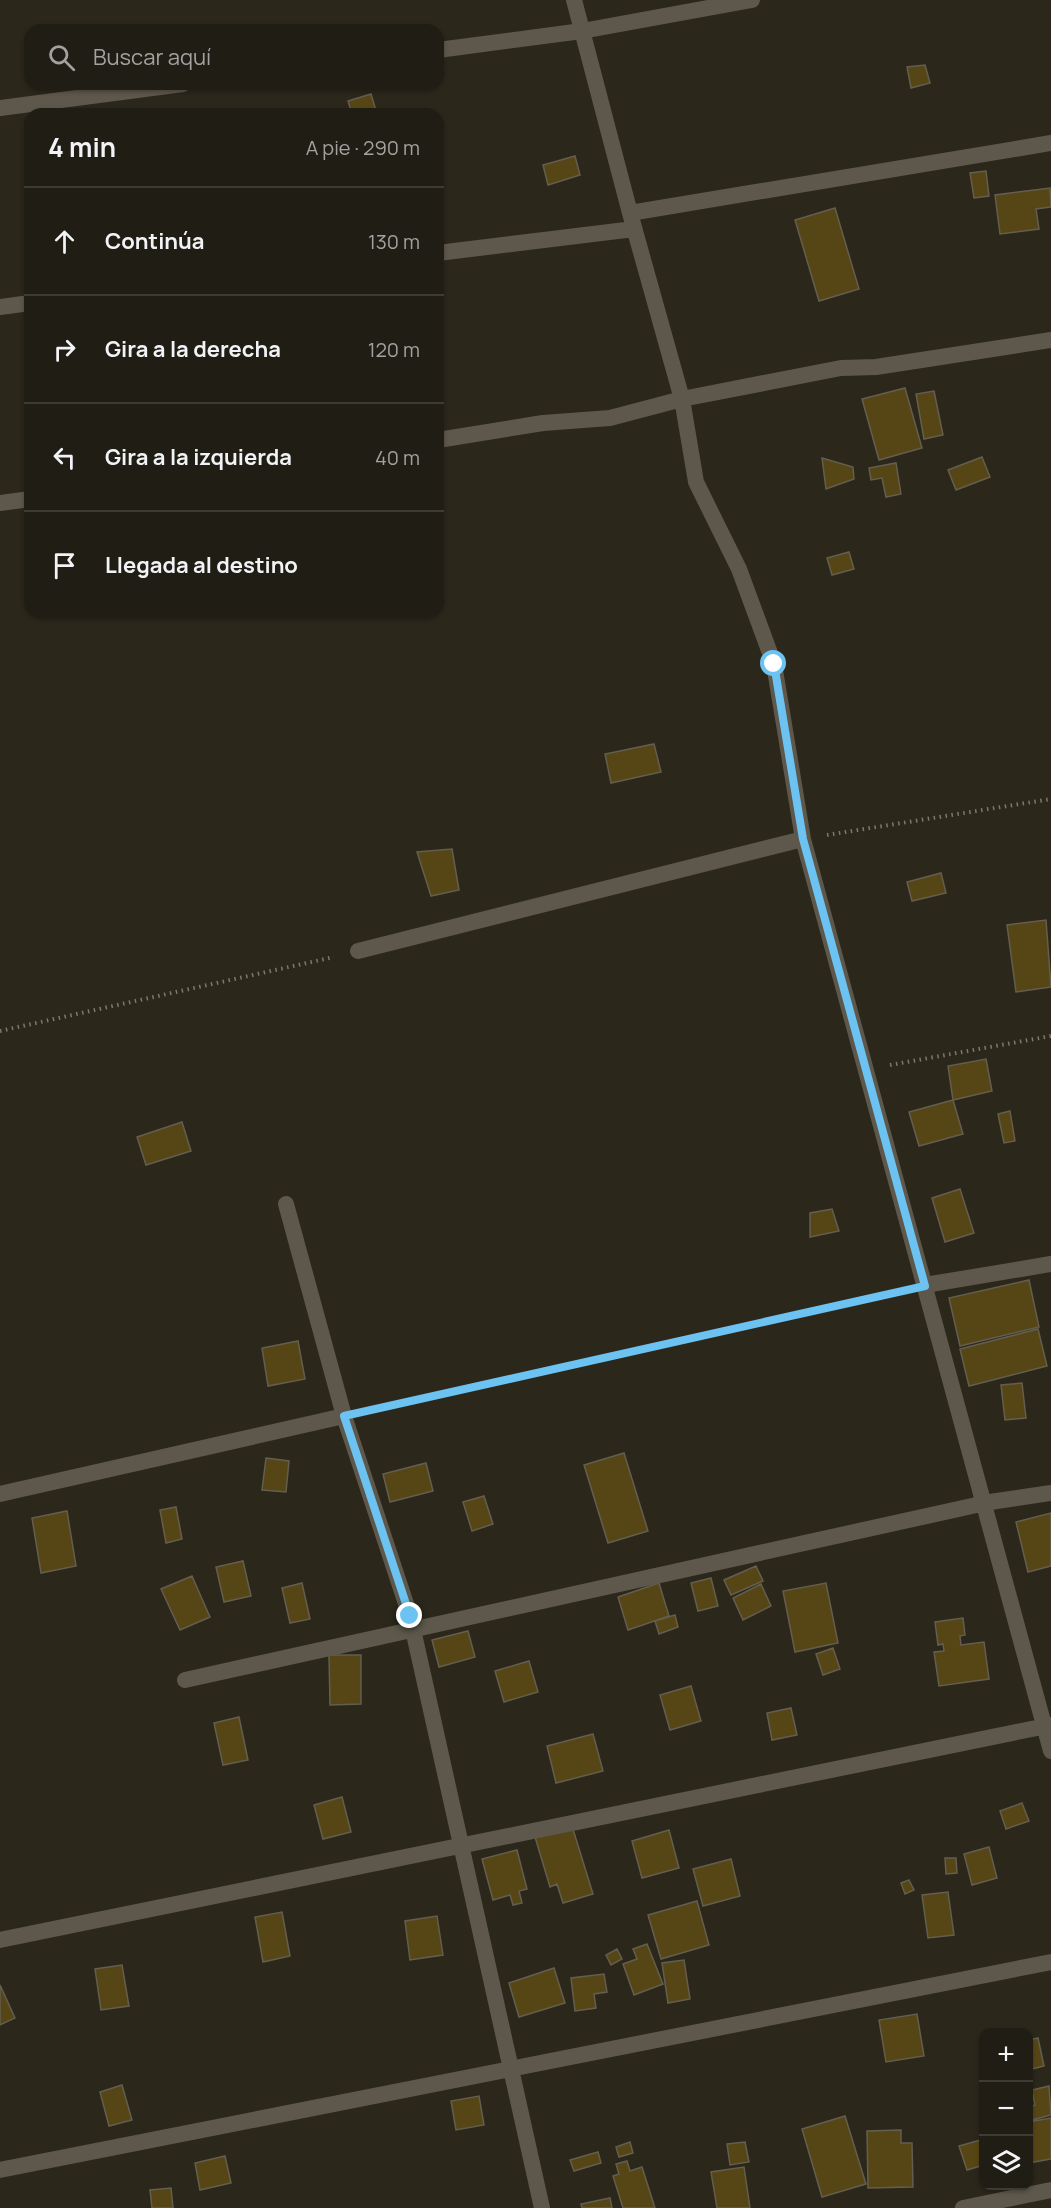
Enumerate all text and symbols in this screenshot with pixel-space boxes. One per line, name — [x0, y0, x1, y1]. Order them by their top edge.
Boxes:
search box — [24, 24, 444, 90]
icon: search — [45, 41, 78, 74]
text: Buscar aquí — [93, 42, 211, 72]
text: 4 min — [48, 129, 116, 165]
text: A pie · 290 m — [306, 134, 420, 161]
icon: ahead — [48, 225, 81, 258]
text: Continúa — [105, 226, 205, 256]
text: 130 m — [368, 228, 420, 255]
icon: right — [48, 333, 81, 366]
text: Gira a la derecha — [105, 334, 281, 364]
text: 120 m — [368, 336, 420, 363]
icon: left — [48, 441, 81, 474]
text: Gira a la izquierda — [105, 442, 292, 472]
text: 40 m — [375, 444, 420, 471]
icon: arrive — [48, 549, 81, 582]
text: Llegada al destino — [105, 550, 298, 580]
route start — [760, 650, 786, 676]
route end — [396, 1602, 422, 1628]
map controls — [979, 2028, 1033, 2190]
button: + — [979, 2028, 1033, 2082]
button: − — [979, 2082, 1033, 2136]
button: layers — [979, 2136, 1033, 2190]

